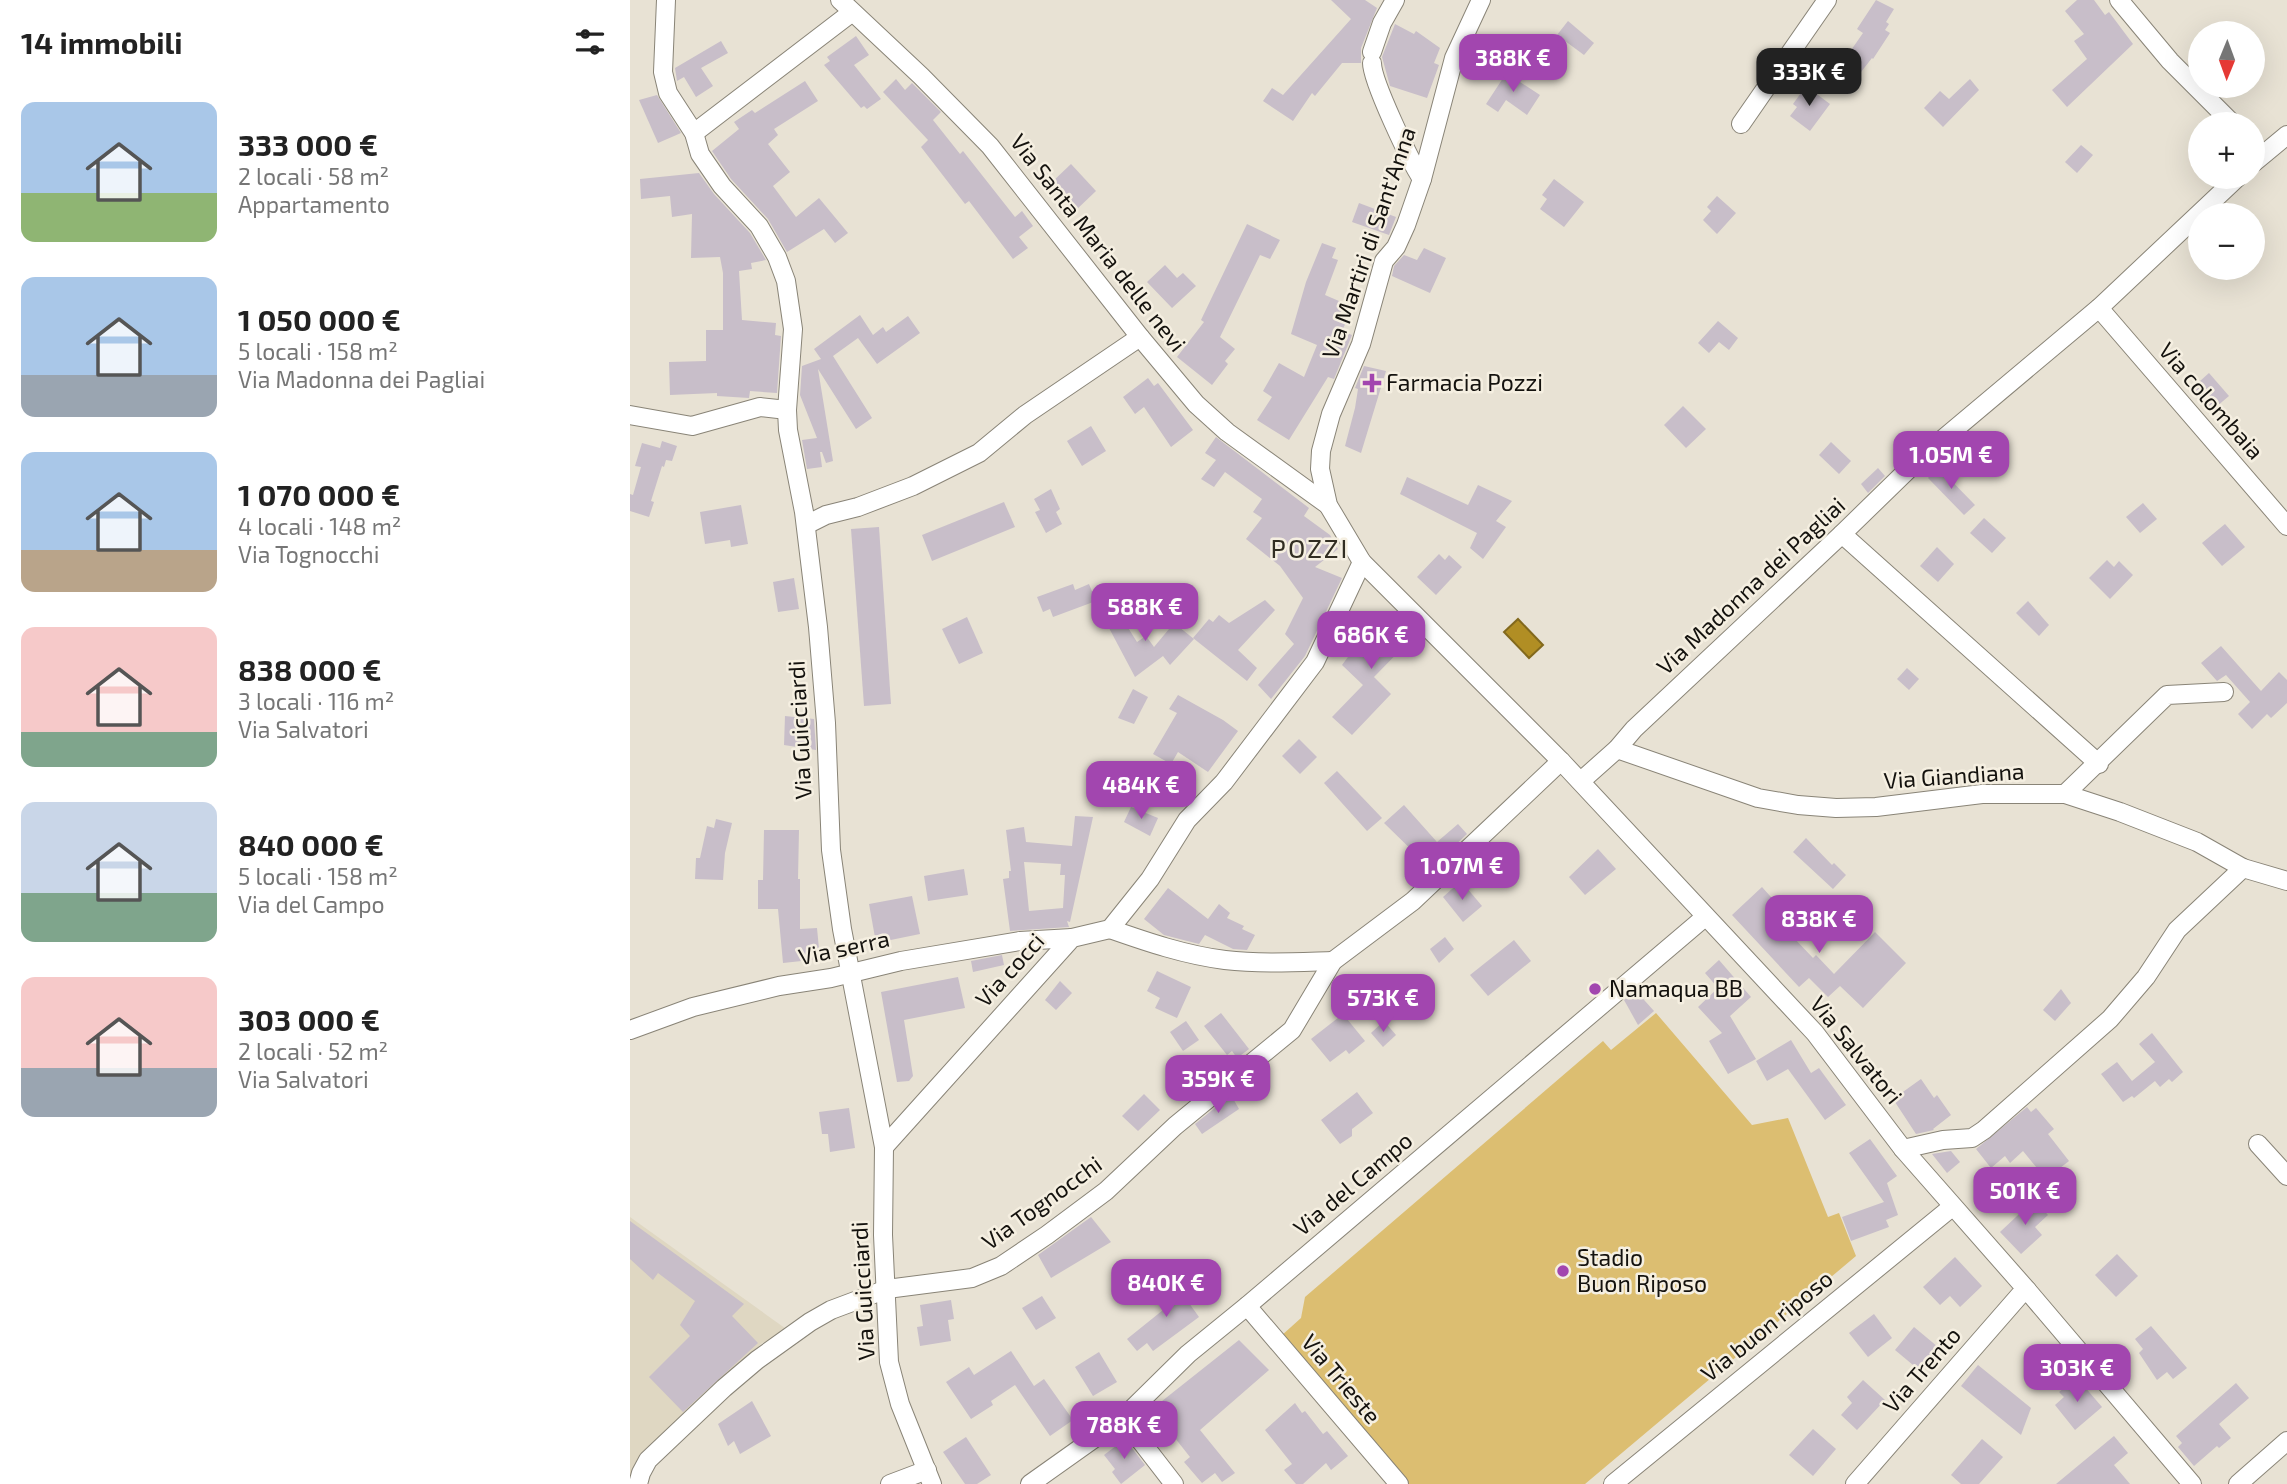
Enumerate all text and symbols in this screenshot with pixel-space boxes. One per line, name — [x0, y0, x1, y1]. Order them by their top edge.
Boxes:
north arrow — [2188, 21, 2264, 98]
map controls — [2188, 21, 2265, 280]
icon: filters — [571, 23, 609, 61]
text: 14 immobili — [21, 24, 183, 60]
pin: 388K € — [1456, 34, 1570, 94]
text: 388K € — [1475, 43, 1551, 71]
pin: 333K € — [1752, 48, 1866, 108]
text: 333K € — [1772, 57, 1846, 85]
button: + — [2188, 112, 2265, 189]
street label: Via Martiri di Sant'Anna — [1315, 123, 1421, 362]
text: 333 000 € — [238, 126, 378, 162]
street label: Via Santa Maria delle nevi — [1005, 128, 1192, 357]
icon: home — [77, 130, 161, 214]
text: 2 locali · 58 m² — [238, 162, 389, 190]
text: Appartamento — [238, 190, 390, 218]
button: − — [2188, 203, 2265, 280]
text: 1 050 000 € — [238, 301, 401, 337]
icon: home — [77, 305, 161, 389]
street label: Via colombaia — [2153, 336, 2270, 465]
text: 5 locali · 158 m² — [238, 337, 398, 365]
text: Via Madonna dei Pagliai — [238, 365, 485, 393]
place label: Farmacia Pozzi — [1386, 368, 1543, 396]
marker: Farmacia Pozzi — [1364, 375, 1380, 391]
pin: 1.05M € — [1886, 432, 2016, 491]
text: 1.05M € — [1909, 440, 1993, 468]
text: 1 070 000 € — [238, 476, 400, 512]
icon: home — [77, 480, 161, 564]
street label: Via Madonna dei Pagliai — [1650, 491, 1850, 680]
text: 4 locali · 148 m² — [238, 512, 401, 540]
district label: POZZI — [1271, 532, 1349, 563]
text: Via Tognocchi — [238, 540, 379, 568]
pin: 588K € — [1088, 584, 1202, 643]
text: 588K € — [1107, 592, 1183, 620]
pin: 686K € — [1314, 612, 1428, 671]
text: 686K € — [1333, 620, 1409, 648]
text: 838 000 € — [238, 651, 381, 687]
icon: home — [77, 655, 161, 739]
street label: Via Guicciardi — [781, 660, 817, 800]
text: 3 locali · 116 m² — [238, 687, 394, 715]
text: Via Salvatori — [238, 715, 369, 743]
street label: Via Giandiana — [1883, 756, 2025, 794]
pin: 484K € — [1084, 762, 1198, 821]
text: 484K € — [1102, 770, 1180, 798]
text: 840 000 € — [238, 826, 384, 862]
icon: home — [77, 830, 161, 914]
pin: 1.07M € — [1397, 842, 1527, 902]
text: 1.07M € — [1421, 851, 1503, 879]
text: 5 locali · 158 m² — [238, 862, 398, 890]
text: Via del Campo — [238, 890, 385, 918]
pin: 838K € — [1762, 895, 1876, 955]
text: 838K € — [1781, 904, 1857, 932]
street label: Via serra — [796, 924, 892, 970]
street label: Via cocci — [969, 927, 1050, 1012]
pin: 573K € — [1326, 974, 1440, 1034]
place label: Namaqua BB — [1609, 974, 1743, 1002]
marker: Namaqua BB — [1587, 981, 1603, 997]
text: 573K € — [1347, 983, 1419, 1011]
street label: Via Salvatori — [1805, 990, 1909, 1109]
text: 303 000 € — [238, 1001, 380, 1037]
icon: home — [77, 1005, 161, 1089]
text: 2 locali · 52 m² — [238, 1037, 388, 1065]
pin: 359K € — [1161, 1056, 1275, 1115]
text: 359K € — [1181, 1064, 1255, 1092]
text: Via Salvatori — [238, 1065, 369, 1093]
street label: Via del Campo — [1287, 1125, 1418, 1241]
street label: Via Tognocchi — [976, 1149, 1107, 1255]
pin: 501K € — [1968, 1168, 2082, 1227]
text: 501K € — [1989, 1176, 2061, 1204]
street label: Via Guicciardi — [844, 1221, 880, 1361]
place label: Stadio Buon Riposo — [1577, 1243, 1707, 1297]
pin: 840K € — [1109, 1260, 1223, 1319]
marker: Stadio Buon Riposo — [1555, 1263, 1571, 1279]
street label: Via buon riposo — [1695, 1264, 1838, 1387]
text: 840K € — [1127, 1268, 1205, 1296]
street label: Via Trento — [1876, 1321, 1966, 1418]
street label: Via Trieste — [1296, 1328, 1387, 1429]
pin: 303K € — [2020, 1344, 2134, 1404]
text: 303K € — [2040, 1353, 2114, 1381]
pin: 788K € — [1067, 1402, 1181, 1461]
text: 788K € — [1087, 1410, 1161, 1438]

